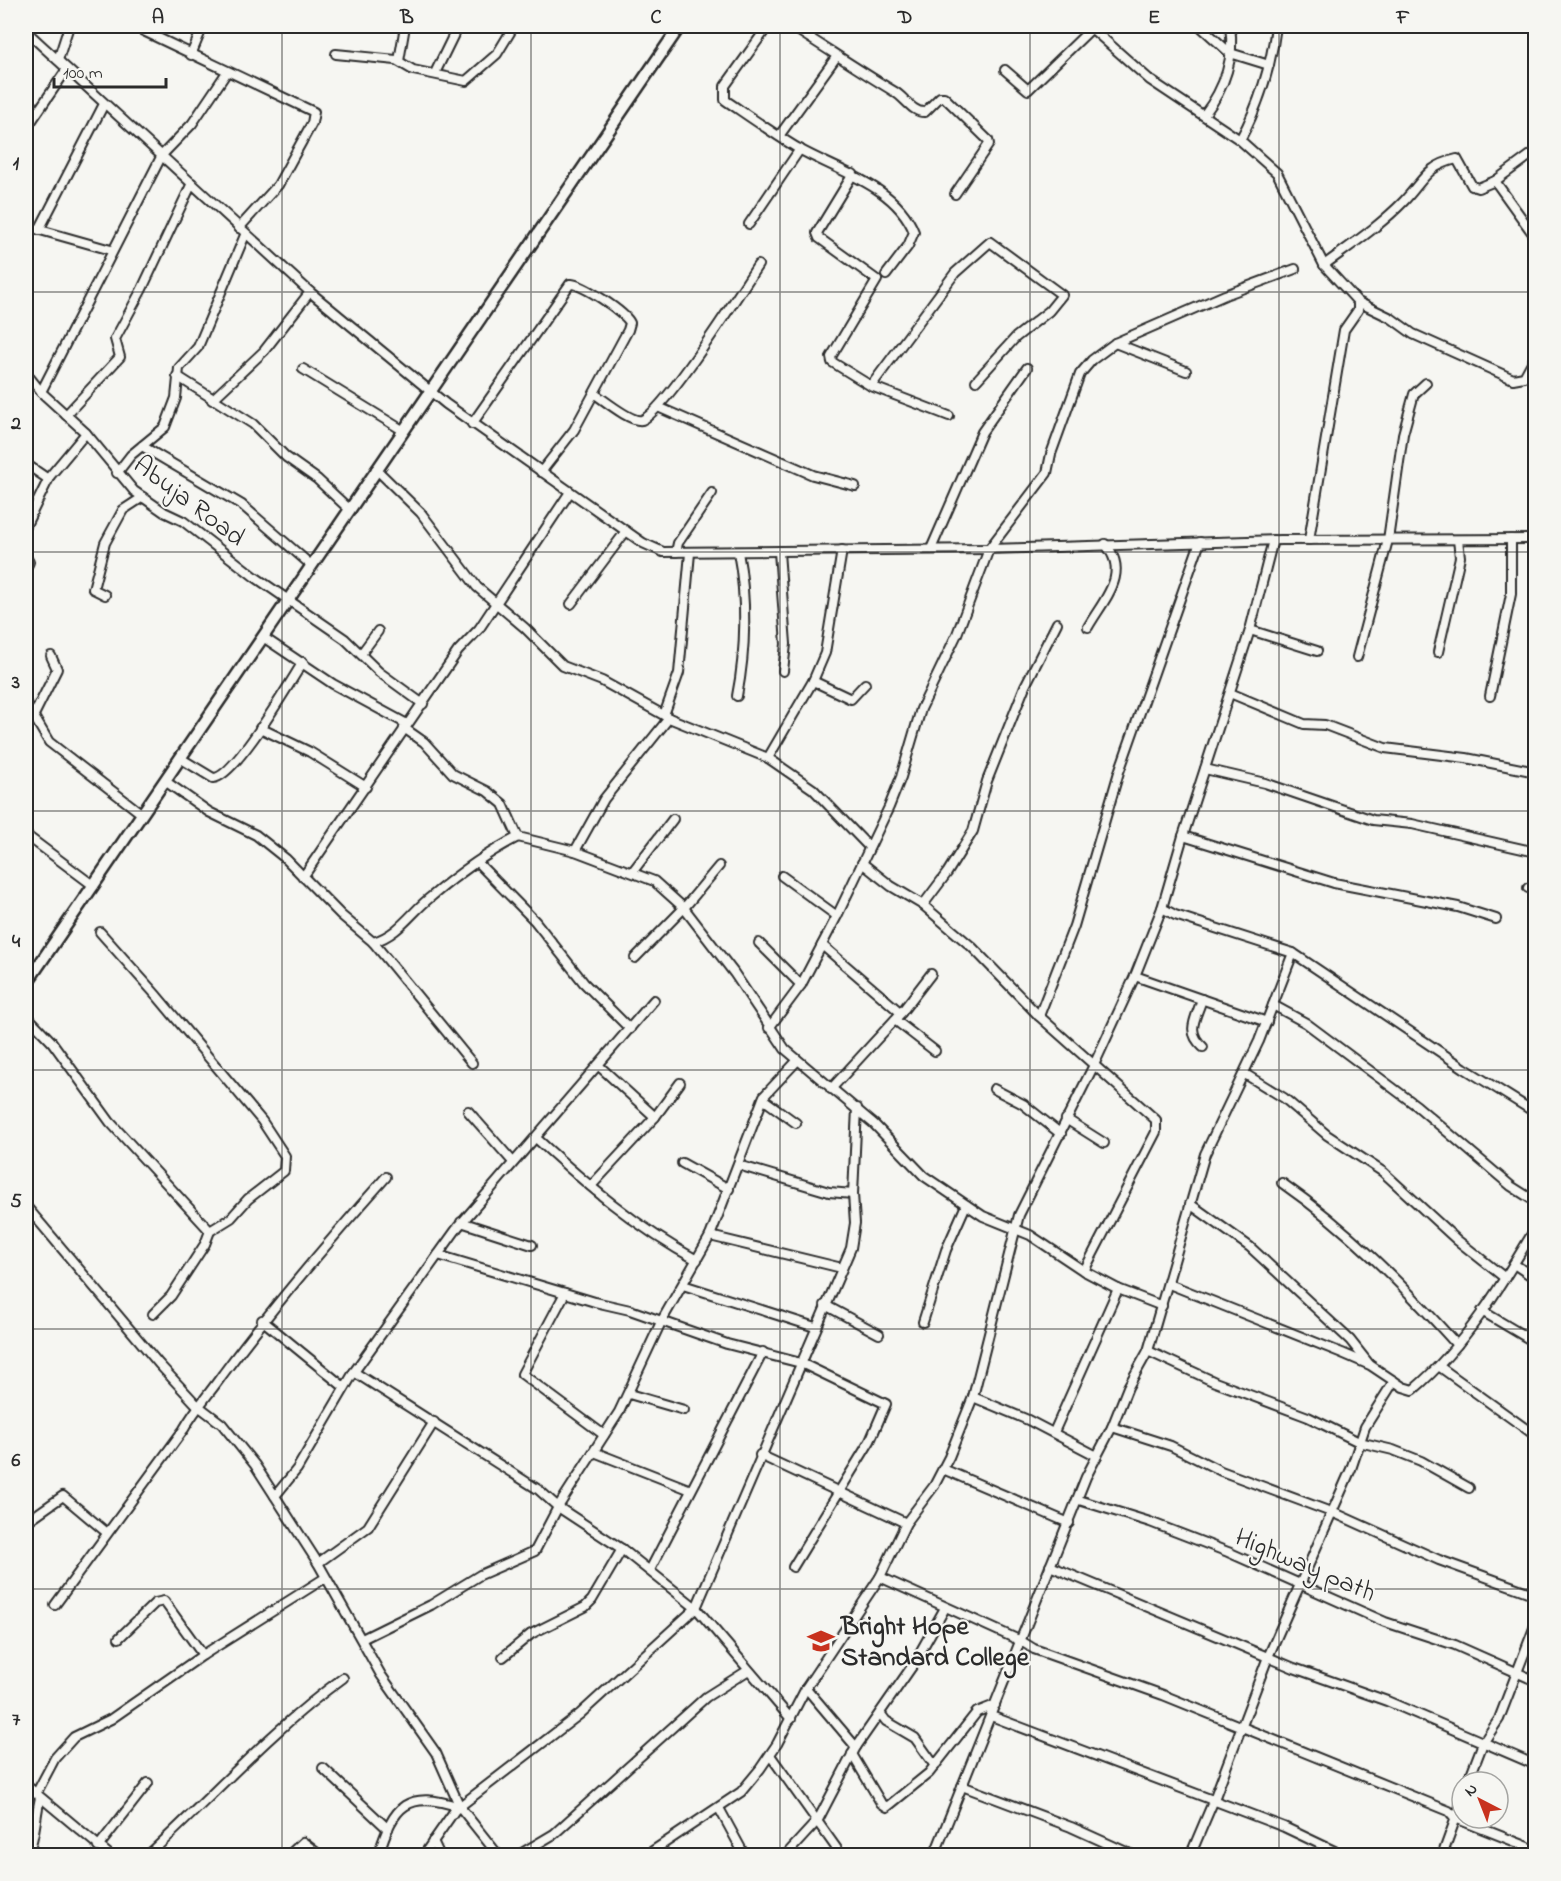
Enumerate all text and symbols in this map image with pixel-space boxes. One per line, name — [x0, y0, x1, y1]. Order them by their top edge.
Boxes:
text: A — [152, 4, 164, 33]
text: B — [399, 4, 414, 33]
text: C — [651, 4, 662, 33]
text: D — [897, 4, 912, 33]
text: E — [1148, 4, 1160, 33]
text: F — [1396, 4, 1410, 33]
scale bar — [54, 51, 166, 89]
text: 100 m — [63, 61, 103, 87]
text: 1 — [13, 150, 20, 179]
text: 2 — [10, 410, 21, 439]
street label: Abuja Road — [124, 447, 253, 557]
text: 3 — [11, 669, 20, 698]
text: 4 — [12, 928, 21, 957]
text: 5 — [10, 1188, 22, 1217]
text: 6 — [12, 1447, 21, 1476]
street label: Highway path — [1229, 1519, 1382, 1613]
place label: Bright Hope Standard College — [839, 1608, 1030, 1679]
school or university icon: Bright Hope Standard College — [806, 1626, 836, 1656]
text: 7 — [12, 1706, 21, 1735]
north arrow — [1450, 1770, 1510, 1830]
text: N — [1459, 1778, 1483, 1803]

